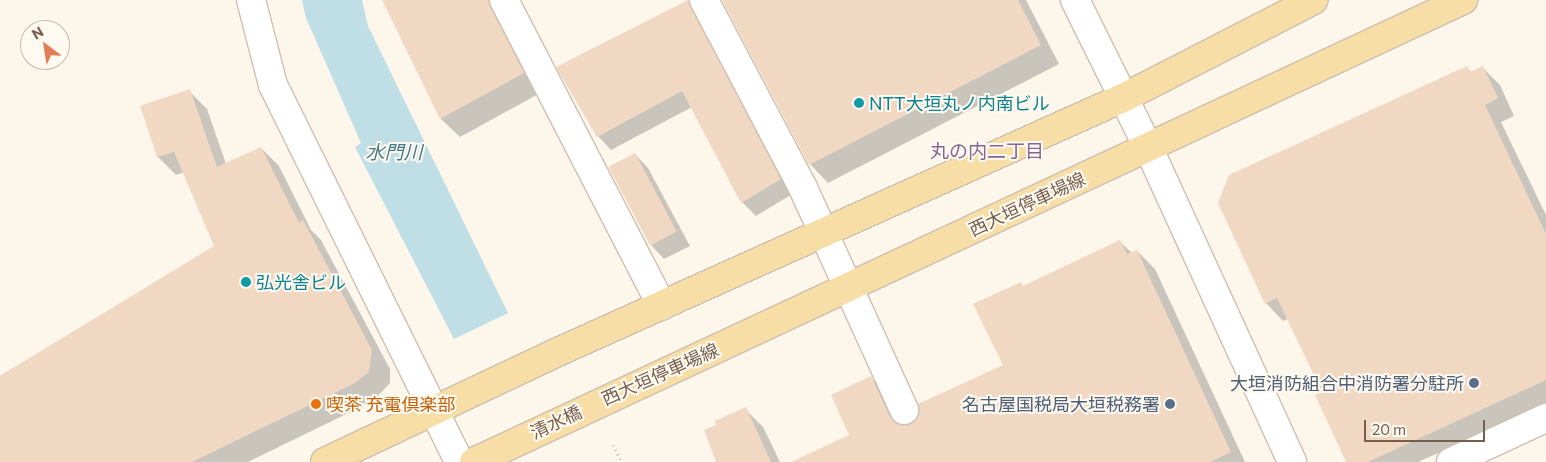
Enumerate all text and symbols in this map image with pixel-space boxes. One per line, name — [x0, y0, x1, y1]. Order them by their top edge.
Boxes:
north arrow — [20, 20, 70, 70]
text: N — [29, 23, 46, 43]
place label: NTT大垣丸ノ内南ビル — [869, 92, 1050, 114]
marker: NTT大垣丸ノ内南ビル — [853, 97, 865, 109]
district label: 丸の内二丁目 — [930, 140, 1044, 162]
water label: 水門川 — [366, 141, 422, 163]
street label: 西大垣停車場線 — [965, 168, 1089, 240]
place label: 弘光舎ビル — [256, 271, 346, 293]
marker: 弘光舎ビル — [240, 276, 252, 288]
street label: 西大垣停車場線 — [598, 339, 722, 409]
place label: 大垣消防組合中消防署分駐所 — [1230, 372, 1464, 394]
marker: 大垣消防組合中消防署分駐所 — [1468, 377, 1480, 389]
place label: 喫茶 充電倶楽部 — [326, 393, 455, 415]
place label: 名古屋国税局大垣税務署 — [962, 393, 1160, 415]
marker: 喫茶 充電倶楽部 — [310, 398, 322, 410]
marker: 名古屋国税局大垣税務署 — [1164, 398, 1176, 410]
street label: 清水橋 — [527, 401, 585, 443]
scale bar — [1366, 410, 1487, 442]
text: 20 m — [1372, 420, 1406, 438]

